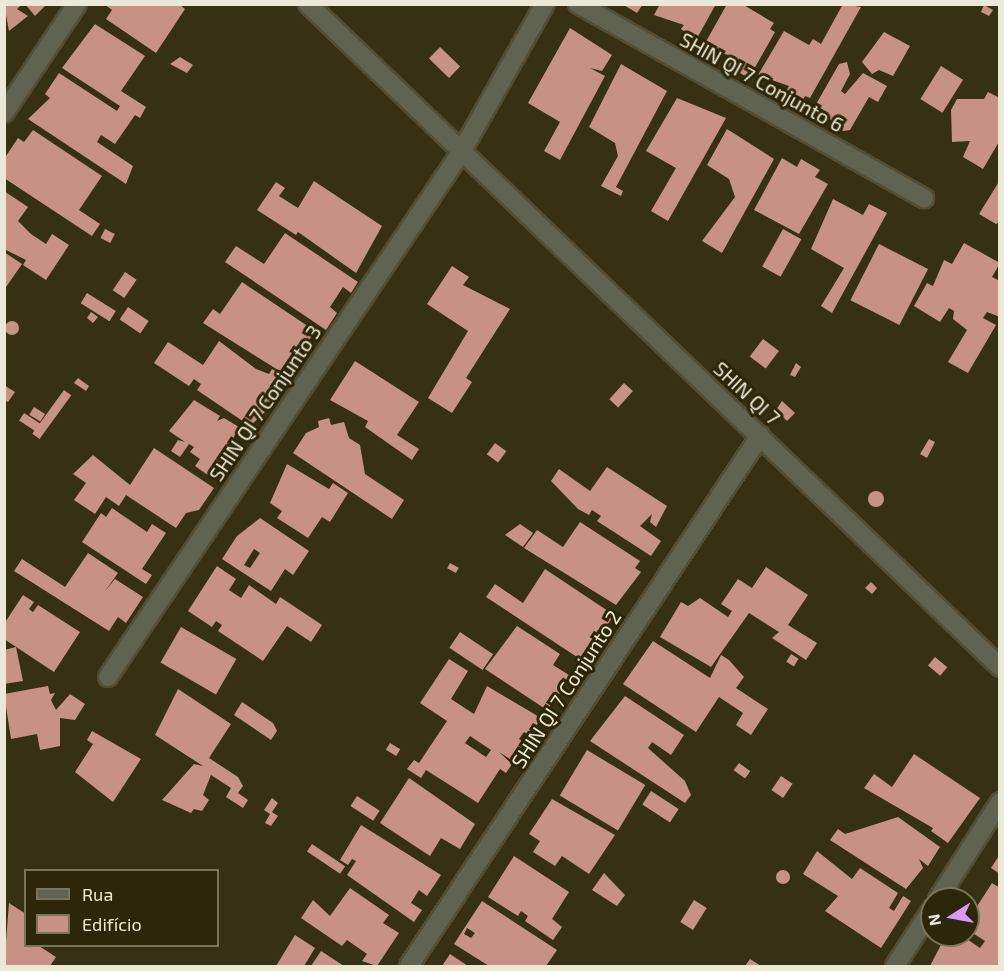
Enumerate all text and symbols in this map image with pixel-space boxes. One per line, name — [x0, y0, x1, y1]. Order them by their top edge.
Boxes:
street label: SHIN QI 7 Conjunto 6 — [676, 27, 848, 137]
street label: SHIN QI 7 Conjunto 3 — [204, 320, 326, 486]
street label: SHIN QI 7 — [709, 356, 785, 430]
street label: SHIN QI 7 Conjunto 2 — [506, 606, 626, 772]
legend — [24, 869, 219, 947]
text: Rua — [82, 883, 113, 905]
north arrow — [920, 887, 980, 947]
text: Edifício — [82, 913, 142, 935]
text: N — [923, 913, 944, 928]

